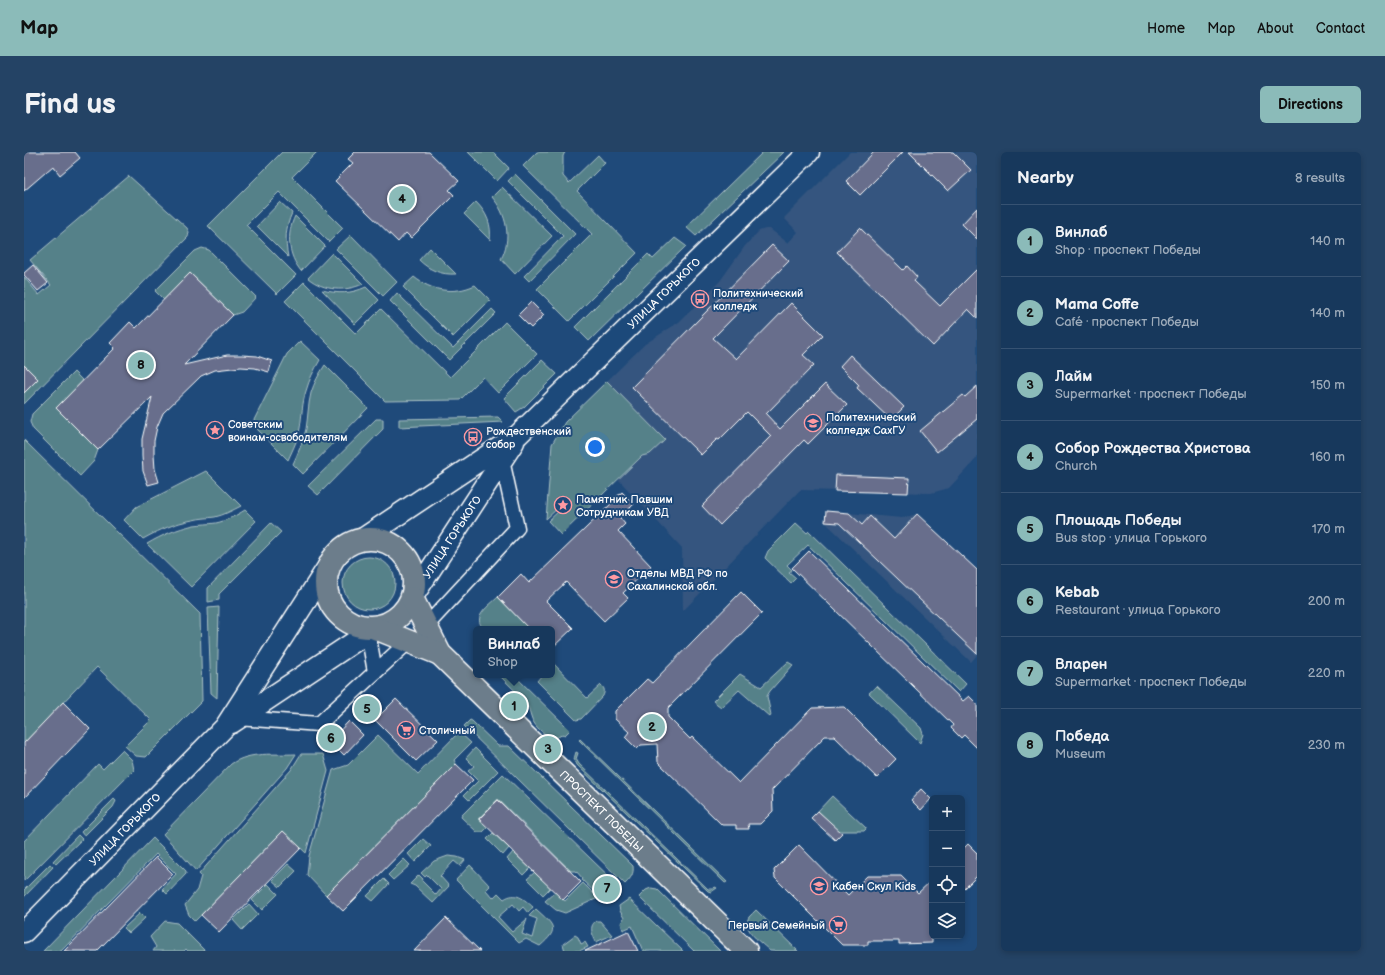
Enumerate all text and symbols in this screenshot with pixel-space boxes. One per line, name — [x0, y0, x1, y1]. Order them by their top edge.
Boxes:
text: Map — [20, 17, 58, 40]
text: Home — [1147, 20, 1185, 37]
text: Map — [1207, 20, 1235, 37]
text: About — [1257, 20, 1294, 37]
text: Contact — [1316, 20, 1365, 37]
button: Directions — [1260, 86, 1361, 123]
text: Find us — [24, 88, 116, 121]
text: Nearby — [1017, 168, 1074, 188]
text: 8 results — [1295, 170, 1345, 186]
pin: 4 — [389, 184, 415, 214]
text: Винлаб — [1055, 223, 1108, 242]
text: 1 — [1027, 233, 1033, 249]
text: 140 m — [1310, 233, 1345, 249]
text: Shop · проспект Победы — [1055, 242, 1201, 258]
street label: УЛИЦА ГОРЬКОГО — [625, 255, 703, 331]
place label: Политехнический колледж — [713, 287, 803, 313]
bus stop icon: Политехнический колледж — [690, 289, 710, 309]
text: Mama Coffe — [1055, 295, 1139, 314]
text: 2 — [1026, 305, 1034, 321]
text: 140 m — [1310, 305, 1345, 321]
text: Café · проспект Победы — [1055, 314, 1199, 330]
pin: 8 — [128, 350, 154, 380]
text: Лайм — [1055, 367, 1092, 386]
text: 3 — [1026, 377, 1034, 393]
text: 150 m — [1311, 377, 1345, 393]
text: Supermarket · проспект Победы — [1055, 386, 1247, 402]
place label: Политехнический колледж СахГУ — [826, 411, 916, 437]
school or university icon: Политехнический колледж СахГУ — [803, 413, 823, 433]
place label: Советским воинам-освободителям — [228, 418, 347, 444]
place icon: Советским воинам-освободителям — [205, 420, 225, 440]
place label: Рождественский собор — [486, 425, 571, 451]
bus stop icon: Рождественский собор — [463, 427, 483, 447]
your location — [585, 437, 605, 457]
text: Собор Рождества Христова — [1055, 439, 1251, 458]
text: 4 — [1026, 449, 1034, 465]
text: 160 m — [1310, 449, 1345, 465]
text: Church — [1055, 458, 1097, 474]
street label: УЛИЦА ГОРЬКОГО — [420, 493, 484, 581]
place label: Памятник Павшим Сотрудникам УВД — [576, 493, 673, 519]
place icon: Памятник Павшим Сотрудникам УВД — [553, 495, 573, 515]
text: Площадь Победы — [1055, 511, 1182, 530]
text: 5 — [1026, 521, 1034, 537]
text: 170 m — [1312, 521, 1345, 537]
text: Bus stop · улица Горького — [1055, 530, 1207, 546]
place label: Отделы МВД РФ по Сахалинской обл. — [627, 567, 728, 593]
school or university icon: Отделы МВД РФ по Сахалинской обл. — [604, 569, 624, 589]
text: Kebab — [1055, 583, 1099, 602]
text: 6 — [1026, 593, 1034, 609]
text: 200 m — [1308, 593, 1345, 609]
text: Restaurant · улица Горького — [1055, 602, 1220, 618]
popup — [473, 626, 555, 678]
text: Винлаб — [488, 635, 540, 654]
text: Shop — [488, 654, 518, 670]
text: Вларен — [1055, 655, 1108, 674]
text: 7 — [1026, 665, 1034, 681]
text: 220 m — [1308, 665, 1345, 681]
text: Supermarket · проспект Победы — [1055, 674, 1247, 690]
pin: 1 — [501, 691, 527, 721]
pin: 5 — [354, 694, 380, 724]
pin: 2 — [639, 712, 665, 742]
supermarket icon: Столичный — [396, 720, 416, 740]
pin: 6 — [318, 723, 344, 753]
place label: Столичный — [419, 724, 475, 737]
text: Победа — [1055, 727, 1109, 746]
pin: 3 — [535, 734, 561, 764]
text: 8 — [1026, 737, 1034, 753]
text: 230 m — [1308, 737, 1345, 753]
text: Museum — [1055, 746, 1106, 762]
street label: ПРОСПЕКТ ПОБЕДЫ — [557, 768, 646, 854]
street label: УЛИЦА ГОРЬКОГО — [86, 790, 163, 868]
map controls — [929, 795, 965, 939]
button: + — [929, 795, 965, 831]
button: − — [929, 831, 965, 867]
button: locate — [929, 867, 965, 903]
pin: 7 — [594, 874, 620, 904]
school or university icon: Кабен Скул Kids — [809, 876, 829, 896]
place label: Кабен Скул Kids — [832, 880, 917, 893]
button: layers — [929, 903, 965, 939]
supermarket icon: Первый Семейный — [828, 915, 848, 935]
place label: Первый Семейный — [728, 919, 825, 932]

